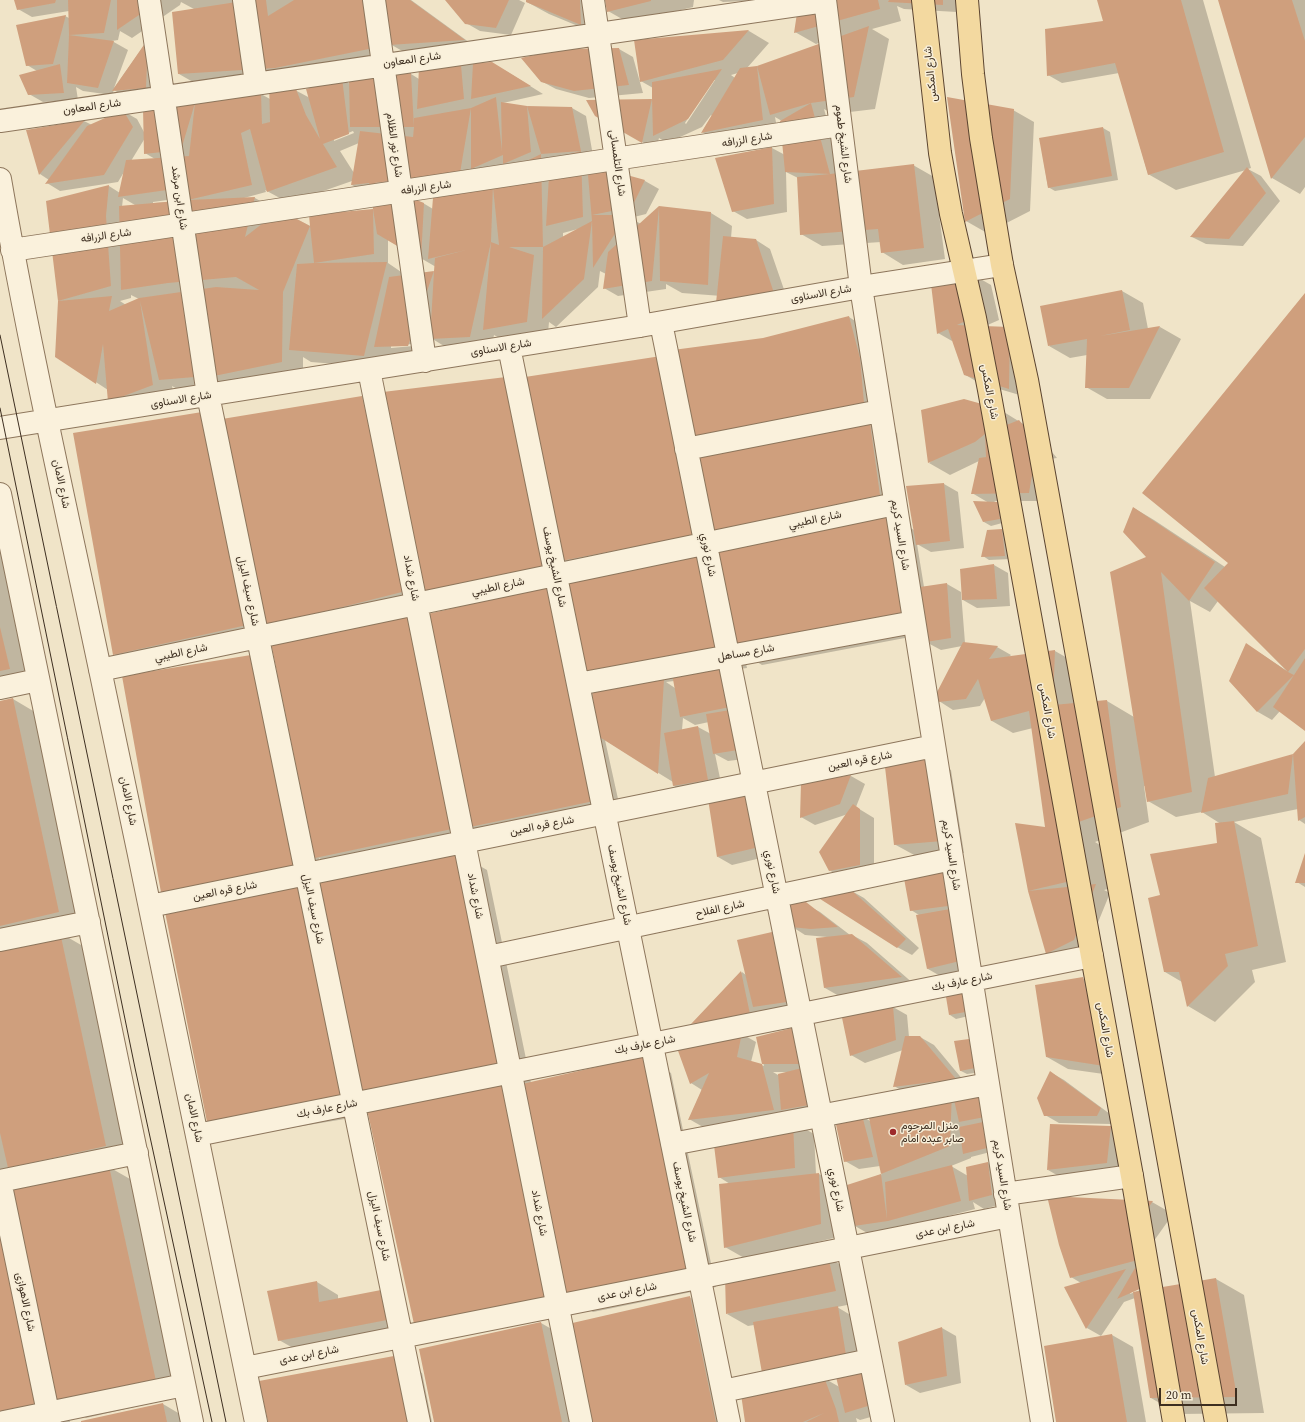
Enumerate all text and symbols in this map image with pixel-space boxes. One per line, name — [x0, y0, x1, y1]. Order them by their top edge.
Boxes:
street label: شارع المكس — [922, 45, 940, 103]
street label: شارع المعاون — [382, 49, 442, 71]
street label: شارع المعاون — [62, 96, 122, 118]
street label: شارع الشيخ طموم — [832, 104, 854, 184]
street label: شارع نور الظلام — [383, 112, 405, 178]
street label: شارع التلمسانى — [606, 129, 628, 197]
street label: شارع الزرافه — [721, 130, 773, 150]
street label: شارع ابن مرشد — [168, 165, 190, 231]
street label: شارع الزرافه — [400, 178, 452, 198]
street label: شارع الزرافه — [80, 226, 132, 246]
street label: شارع الاسناوى — [790, 282, 852, 306]
street label: شارع الاسناوى — [470, 337, 532, 359]
street label: شارع المكس — [977, 363, 1001, 421]
street label: شارع الاسناوى — [150, 389, 212, 411]
street label: شارع الامان — [49, 458, 73, 510]
street label: شارع السيد كريم — [888, 499, 912, 571]
street label: شارع الطيبي — [787, 508, 843, 532]
street label: شارع الشيخ يوسف — [539, 525, 569, 609]
street label: شارع نوري — [697, 532, 719, 578]
street label: شارع شداد — [400, 554, 422, 602]
street label: شارع سيف اليزل — [234, 555, 262, 627]
street label: شارع الطيبي — [470, 575, 526, 599]
street label: شارع الطيبي — [153, 641, 209, 665]
street label: شارع مساهل — [716, 641, 776, 665]
street label: شارع المكس — [1036, 682, 1058, 740]
street label: شارع قره العين — [827, 748, 893, 774]
street label: شارع الامان — [116, 775, 140, 827]
street label: شارع قره العين — [509, 813, 575, 839]
street label: شارع السيد كريم — [939, 819, 963, 891]
street label: شارع الشيخ يوسف — [604, 843, 634, 927]
street label: شارع نوري — [761, 849, 783, 895]
street label: شارع شداد — [464, 872, 486, 920]
street label: شارع سيف اليزل — [299, 873, 327, 945]
street label: شارع قره العين — [192, 878, 258, 904]
street label: شارع الفلاح — [694, 897, 746, 921]
street label: شارع عارف بك — [930, 970, 994, 994]
street label: شارع المكس — [1094, 1001, 1116, 1059]
street label: شارع عارف بك — [613, 1033, 677, 1057]
street label: شارع الامان — [182, 1092, 206, 1144]
street label: شارع عارف بك — [295, 1097, 359, 1121]
place label: منزل المرحوم صابر عبده امام — [901, 1119, 964, 1145]
marker: منزل المرحوم صابر عبده امام — [888, 1127, 898, 1137]
street label: شارع السيد كريم — [990, 1139, 1014, 1211]
street label: شارع الشيخ يوسف — [669, 1160, 699, 1244]
street label: شارع نوري — [825, 1167, 847, 1213]
street label: شارع شداد — [528, 1189, 550, 1237]
street label: شارع سيف اليزل — [365, 1190, 393, 1262]
street label: شارع ابن عدى — [914, 1217, 976, 1241]
street label: شارع الاهوازى — [12, 1271, 38, 1333]
street label: شارع ابن عدى — [596, 1280, 658, 1304]
street label: شارع المكس — [1189, 1308, 1211, 1366]
street label: شارع ابن عدى — [278, 1343, 340, 1367]
scale bar — [1161, 1380, 1239, 1406]
text: 20 m — [1166, 1387, 1192, 1403]

